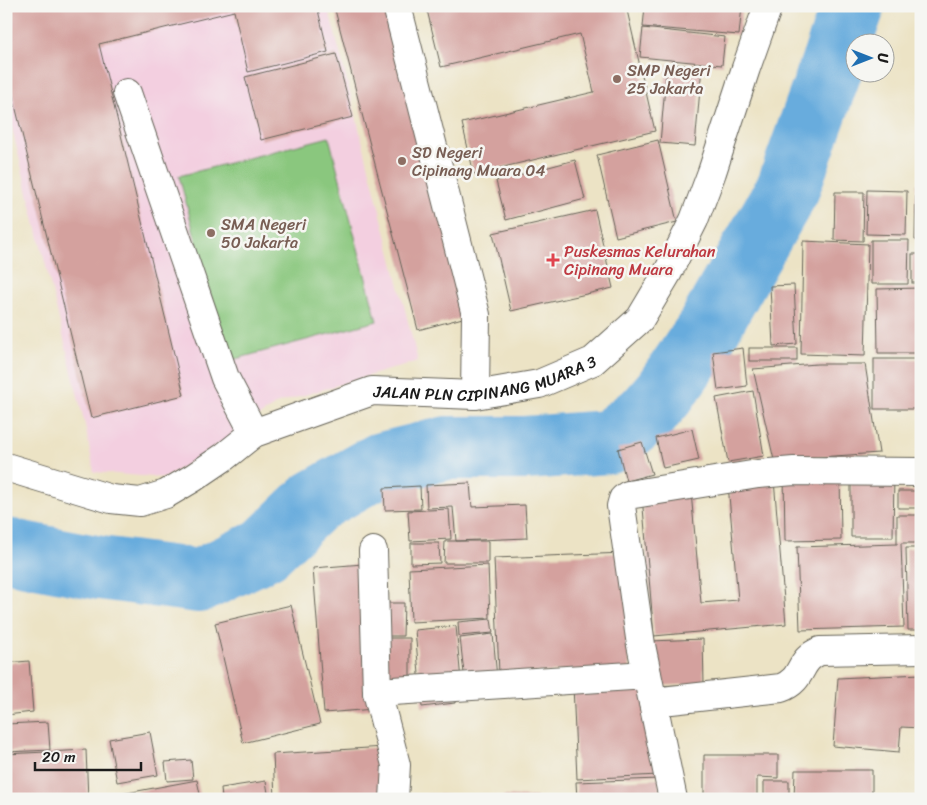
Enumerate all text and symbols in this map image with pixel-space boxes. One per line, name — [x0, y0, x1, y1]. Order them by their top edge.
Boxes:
north arrow — [844, 32, 894, 82]
text: U — [870, 53, 895, 63]
place label: SMP Negeri 25 Jakarta — [627, 56, 711, 103]
marker: SMP Negeri 25 Jakarta — [611, 73, 623, 85]
place label: SD Negeri Cipinang Muara 04 — [412, 138, 545, 185]
marker: SD Negeri Cipinang Muara 04 — [396, 155, 408, 167]
place label: SMA Negeri 50 Jakarta — [221, 210, 307, 257]
marker: SMA Negeri 50 Jakarta — [205, 227, 217, 239]
place label: Puskesmas Kelurahan Cipinang Muara — [564, 237, 716, 284]
marker: Puskesmas Kelurahan Cipinang Muara — [546, 253, 560, 267]
street label: JALAN PLN CIPINANG MUARA 3 — [372, 347, 601, 410]
scale bar — [35, 740, 141, 772]
text: 20 m — [42, 744, 76, 770]

